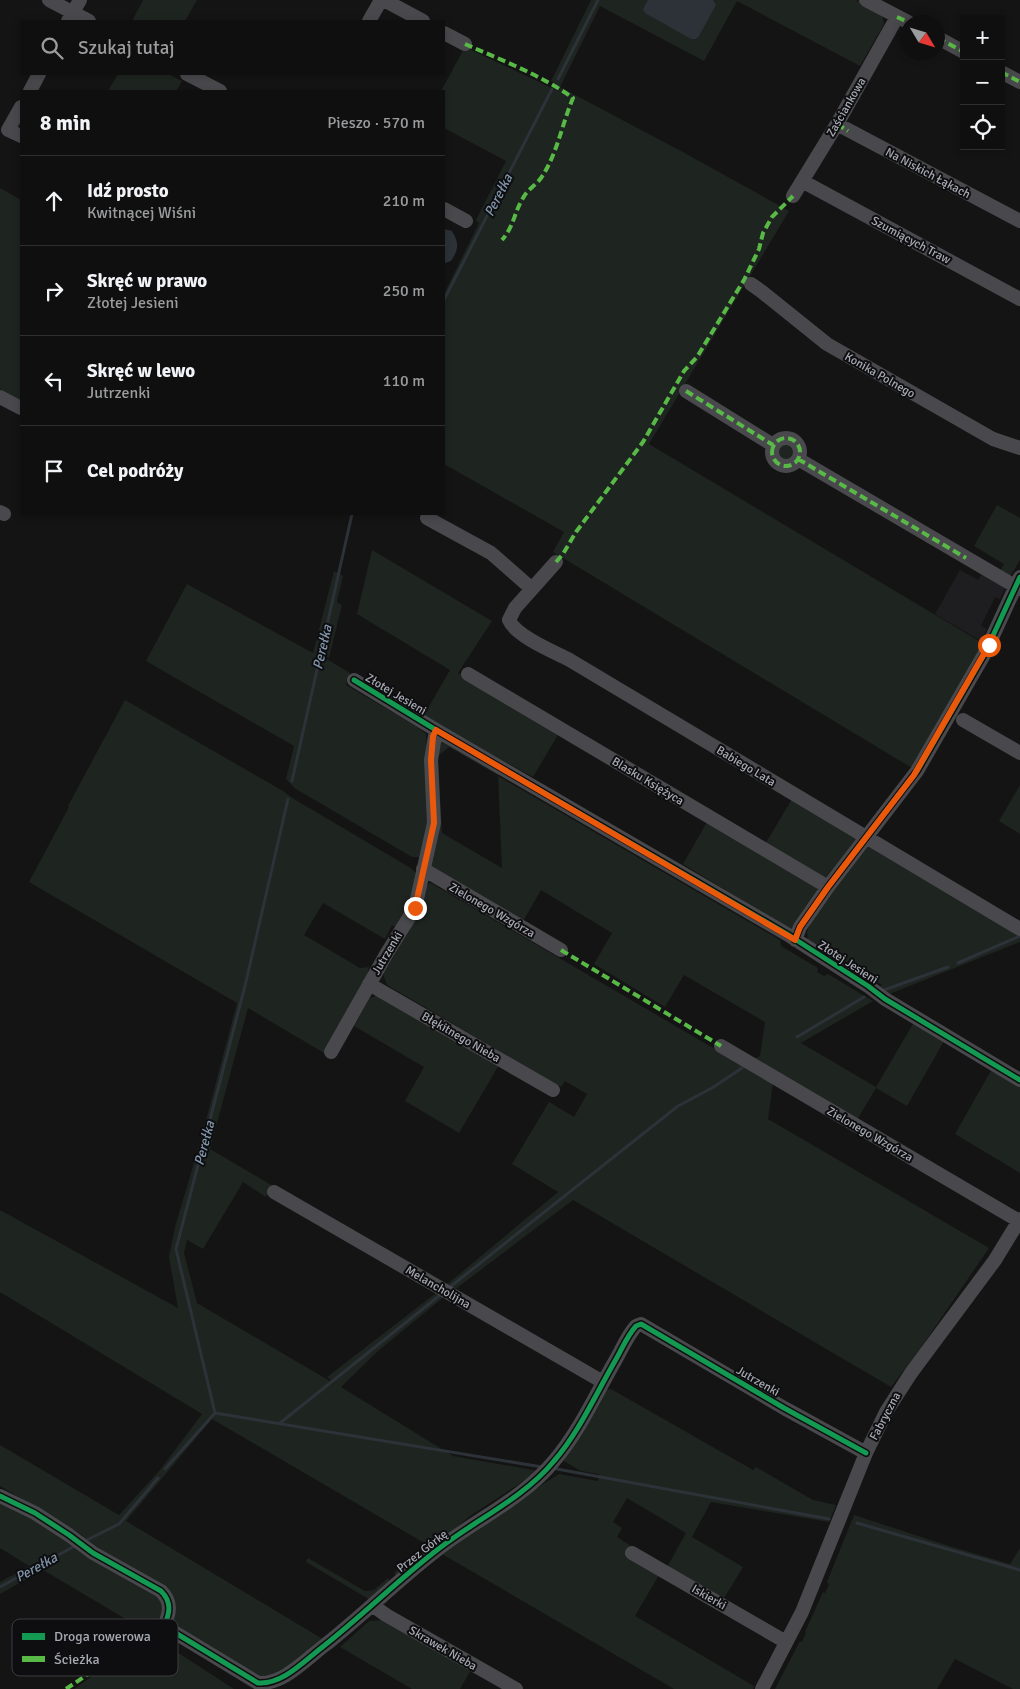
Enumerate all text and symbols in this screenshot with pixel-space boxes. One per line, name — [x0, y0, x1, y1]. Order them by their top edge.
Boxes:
north arrow — [900, 15, 945, 60]
map controls — [960, 15, 1005, 150]
button: + — [960, 15, 1005, 60]
search box — [20, 20, 445, 75]
icon: search — [38, 34, 66, 62]
text: Szukaj tutaj — [78, 36, 175, 60]
button: − — [960, 60, 1005, 105]
street label: Zaściankowa — [823, 75, 869, 140]
button: locate — [960, 105, 1005, 150]
text: 8 min — [40, 110, 91, 136]
text: Pieszo · 570 m — [327, 113, 425, 133]
street label: Na Niskich Łąkach — [883, 145, 973, 202]
water label: Perełka — [481, 170, 517, 219]
text: Idź prosto — [87, 179, 169, 203]
icon: ahead — [40, 187, 68, 215]
text: 210 m — [383, 191, 425, 211]
text: Kwitnącej Wiśni — [87, 203, 196, 223]
street label: Szumiących Traw — [869, 213, 953, 268]
text: Skręć w prawo — [87, 269, 207, 293]
icon: right — [40, 277, 68, 305]
text: 250 m — [383, 281, 425, 301]
text: Złotej Jesieni — [87, 293, 179, 313]
street label: Konika Polnego — [842, 349, 918, 402]
text: Skręć w lewo — [87, 359, 195, 383]
icon: left — [40, 367, 68, 395]
text: 110 m — [383, 371, 425, 391]
text: Jutrzenki — [87, 383, 150, 403]
icon: arrive — [40, 457, 68, 485]
text: Cel podróży — [87, 459, 183, 483]
water label: Perełka — [309, 622, 336, 671]
route start — [978, 634, 1001, 657]
street label: Złotej Jesieni — [362, 670, 429, 719]
street label: Babiego Lata — [713, 743, 778, 790]
street label: Blasku Księżyca — [609, 754, 687, 809]
street label: Zielonego Wzgórza — [446, 880, 538, 941]
route end — [404, 897, 427, 920]
street label: Jutrzenki — [369, 929, 406, 978]
street label: Złotej Jesieni — [815, 937, 881, 987]
street label: Błękitnego Nieba — [419, 1009, 503, 1066]
street label: Zielonego Wzgórza — [824, 1104, 916, 1165]
water label: Perełka — [190, 1118, 219, 1167]
street label: Melancholijna — [402, 1263, 473, 1312]
street label: Jutrzenki — [733, 1363, 782, 1400]
street label: Fabryczna — [867, 1390, 904, 1443]
street label: Przez Górkę — [394, 1527, 451, 1576]
water label: Perełka — [12, 1549, 61, 1586]
street label: Iskierki — [689, 1582, 729, 1613]
legend — [12, 1619, 178, 1676]
street label: Skrawek Nieba — [406, 1623, 479, 1674]
text: Droga rowerowa — [54, 1628, 151, 1645]
text: Ścieżka — [54, 1651, 100, 1668]

